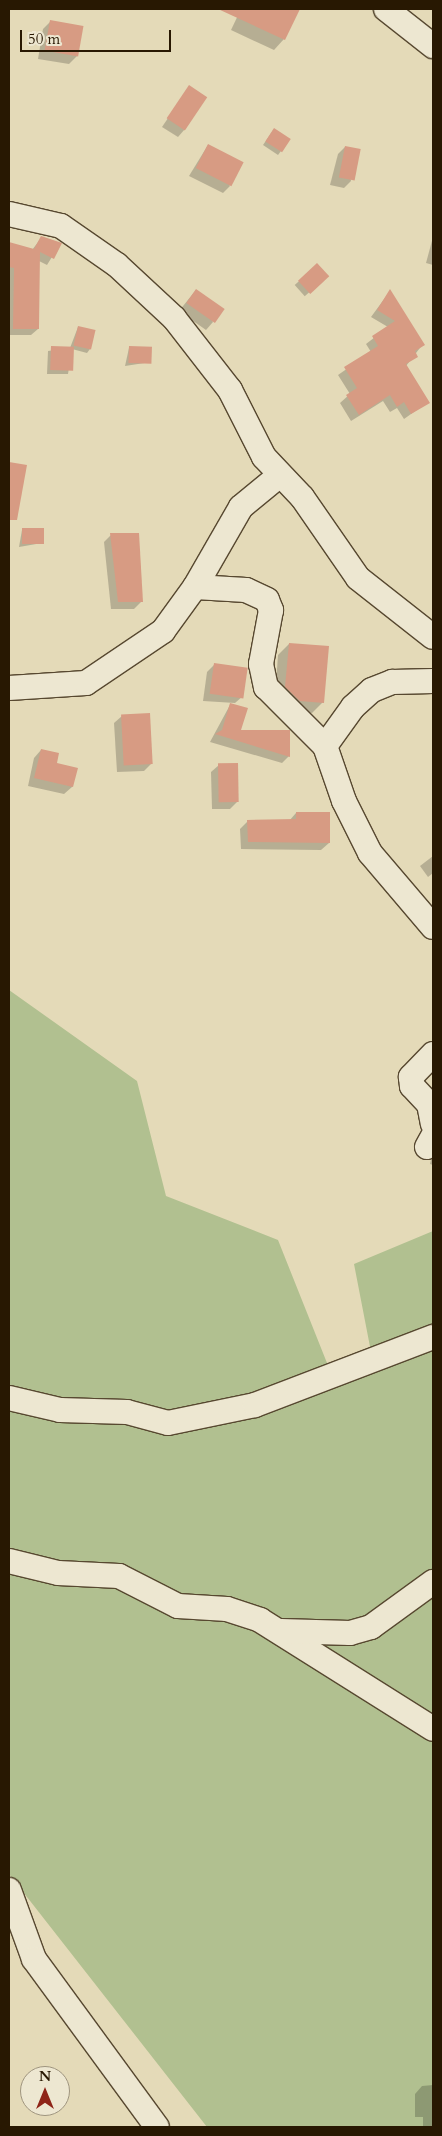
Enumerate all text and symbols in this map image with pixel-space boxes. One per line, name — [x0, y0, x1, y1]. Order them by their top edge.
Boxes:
scale bar — [22, 20, 174, 52]
text: 50 m — [28, 29, 60, 49]
north arrow — [20, 2066, 70, 2116]
text: N — [39, 2067, 51, 2086]

